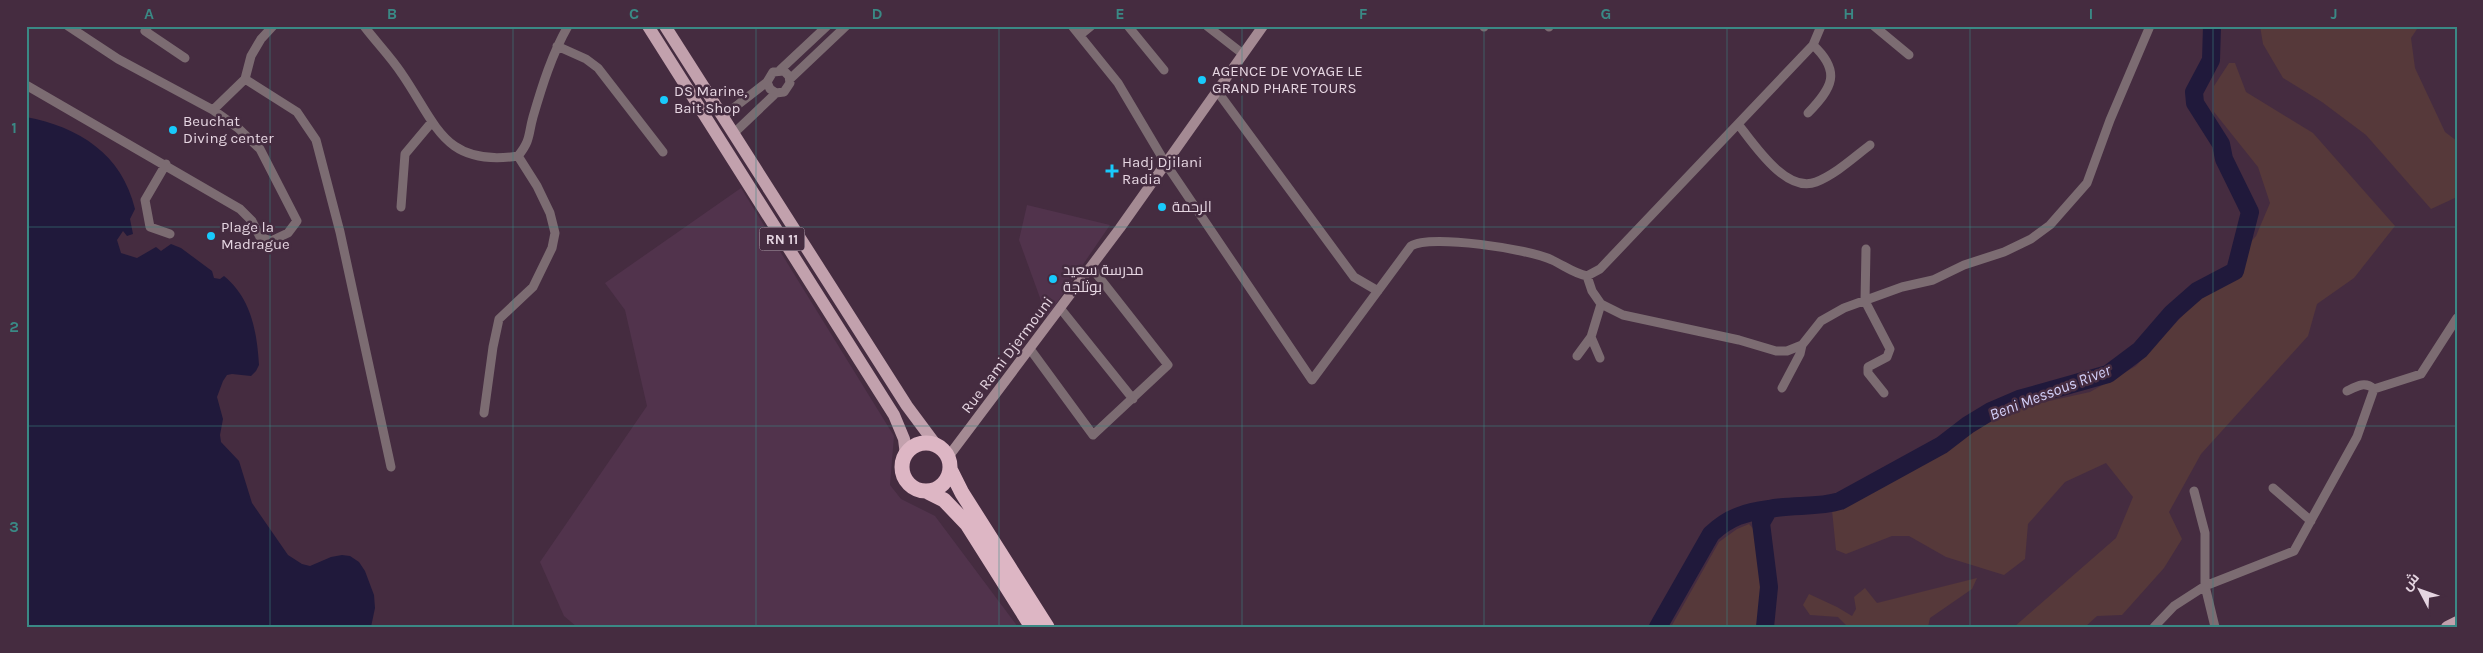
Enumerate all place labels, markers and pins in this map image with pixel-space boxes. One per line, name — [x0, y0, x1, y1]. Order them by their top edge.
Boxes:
place label: AGENCE DE VOYAGE LE GRAND PHARE TOURS — [1212, 62, 1363, 97]
marker: AGENCE DE VOYAGE LE GRAND PHARE TOURS — [1196, 74, 1208, 86]
place label: DS Marine, Bait Shop — [674, 82, 747, 117]
marker: DS Marine, Bait Shop — [658, 94, 670, 106]
place label: Beuchat Diving center — [183, 112, 274, 147]
marker: Beuchat Diving center — [167, 124, 179, 136]
place label: Hadj Djilani Radia — [1122, 153, 1203, 188]
marker: Hadj Djilani Radia — [1106, 165, 1118, 177]
place label: الرحمة — [1172, 198, 1212, 216]
marker: الرحمة — [1156, 201, 1168, 213]
place label: Plage la Madrague — [221, 218, 290, 253]
marker: Plage la Madrague — [205, 230, 217, 242]
place label: مدرسة سعيد بوثلجة — [1063, 261, 1144, 296]
marker: مدرسة سعيد بوثلجة — [1047, 273, 1059, 285]

